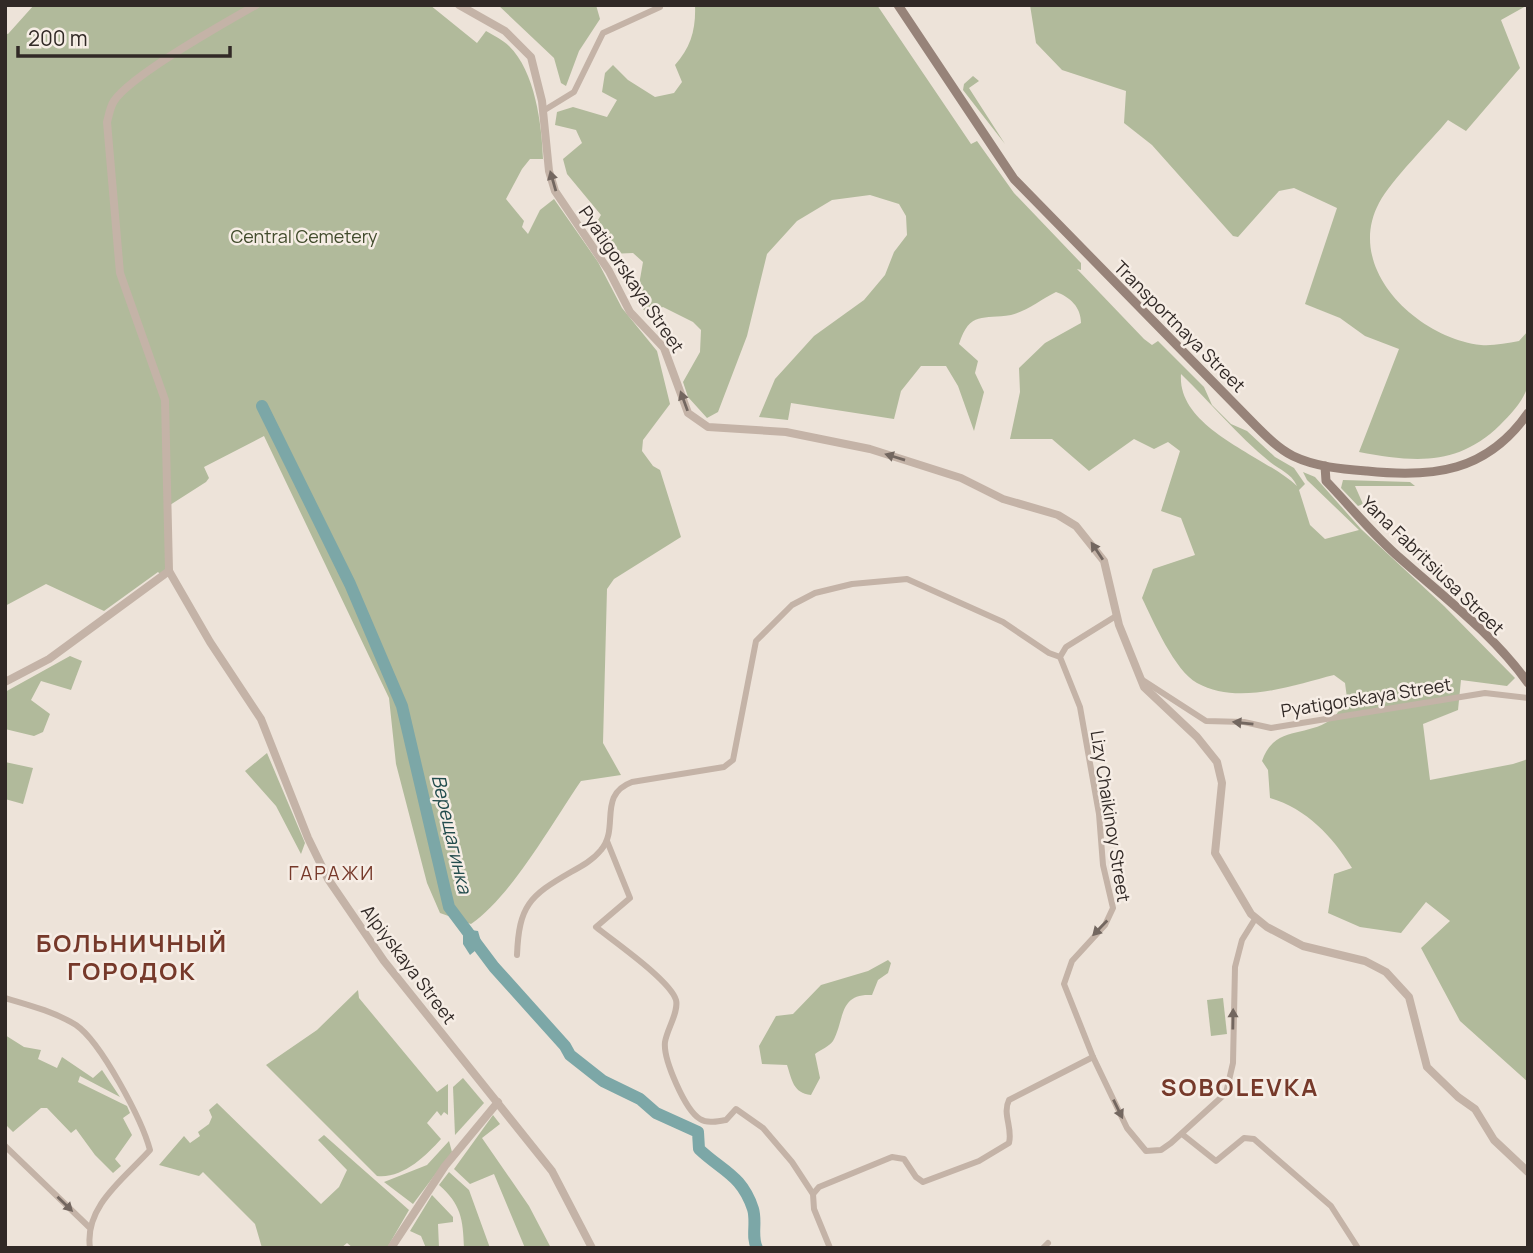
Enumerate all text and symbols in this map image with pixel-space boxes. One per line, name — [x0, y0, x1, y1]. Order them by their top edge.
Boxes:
scale bar — [18, 14, 229, 58]
text: 200 m — [28, 24, 88, 52]
one-way arrow — [547, 170, 557, 191]
street label: Pyatigorskaya Street — [574, 201, 690, 357]
park label: Central Cemetery — [230, 224, 378, 248]
street label: Transportnaya Street — [1109, 255, 1251, 397]
one-way arrow — [678, 390, 689, 411]
one-way arrow — [884, 451, 905, 462]
street label: Yana Fabritsiusa Street — [1356, 490, 1510, 640]
one-way arrow — [1090, 542, 1104, 560]
street label: Pyatigorskaya Street — [1279, 672, 1453, 722]
one-way arrow — [1232, 717, 1254, 728]
street label: Lizy Chaikinoy Street — [1086, 728, 1136, 904]
water label: Верещагинка — [426, 772, 479, 897]
district label: ГАРАЖИ — [289, 860, 375, 886]
street label: Alpiyskaya Street — [356, 900, 462, 1028]
one-way arrow — [1093, 919, 1109, 936]
district label: БОЛЬНИЧНЫЙ ГОРОДОК — [36, 926, 228, 987]
one-way arrow — [1227, 1008, 1239, 1030]
district label: SOBOLEVKA — [1161, 1070, 1319, 1103]
one-way arrow — [1112, 1099, 1124, 1119]
one-way arrow — [56, 1196, 73, 1212]

